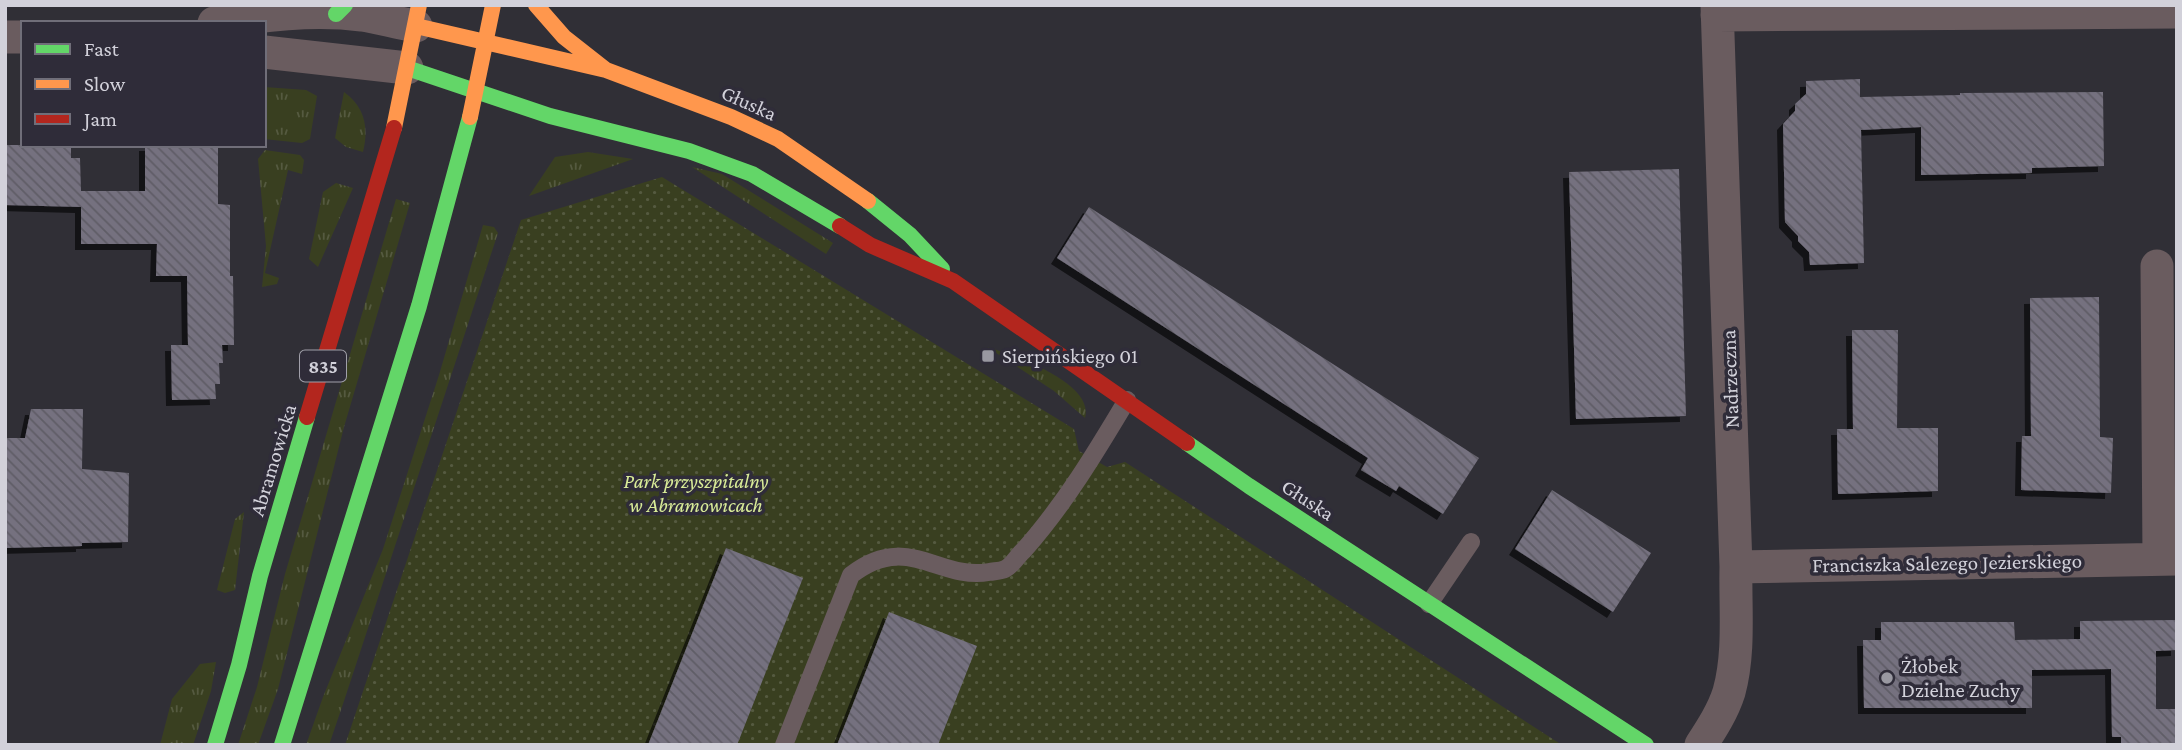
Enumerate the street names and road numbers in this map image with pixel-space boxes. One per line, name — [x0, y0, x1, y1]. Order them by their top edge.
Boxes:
street label: Głuska — [718, 80, 781, 126]
street label: Nadrzeczna — [1716, 329, 1744, 429]
road number: 835 — [300, 350, 346, 382]
street label: Abramowicka — [245, 401, 301, 519]
street label: Głuska — [1277, 474, 1339, 526]
street label: Franciszka Salezego Jezierskiego — [1812, 549, 2082, 577]

